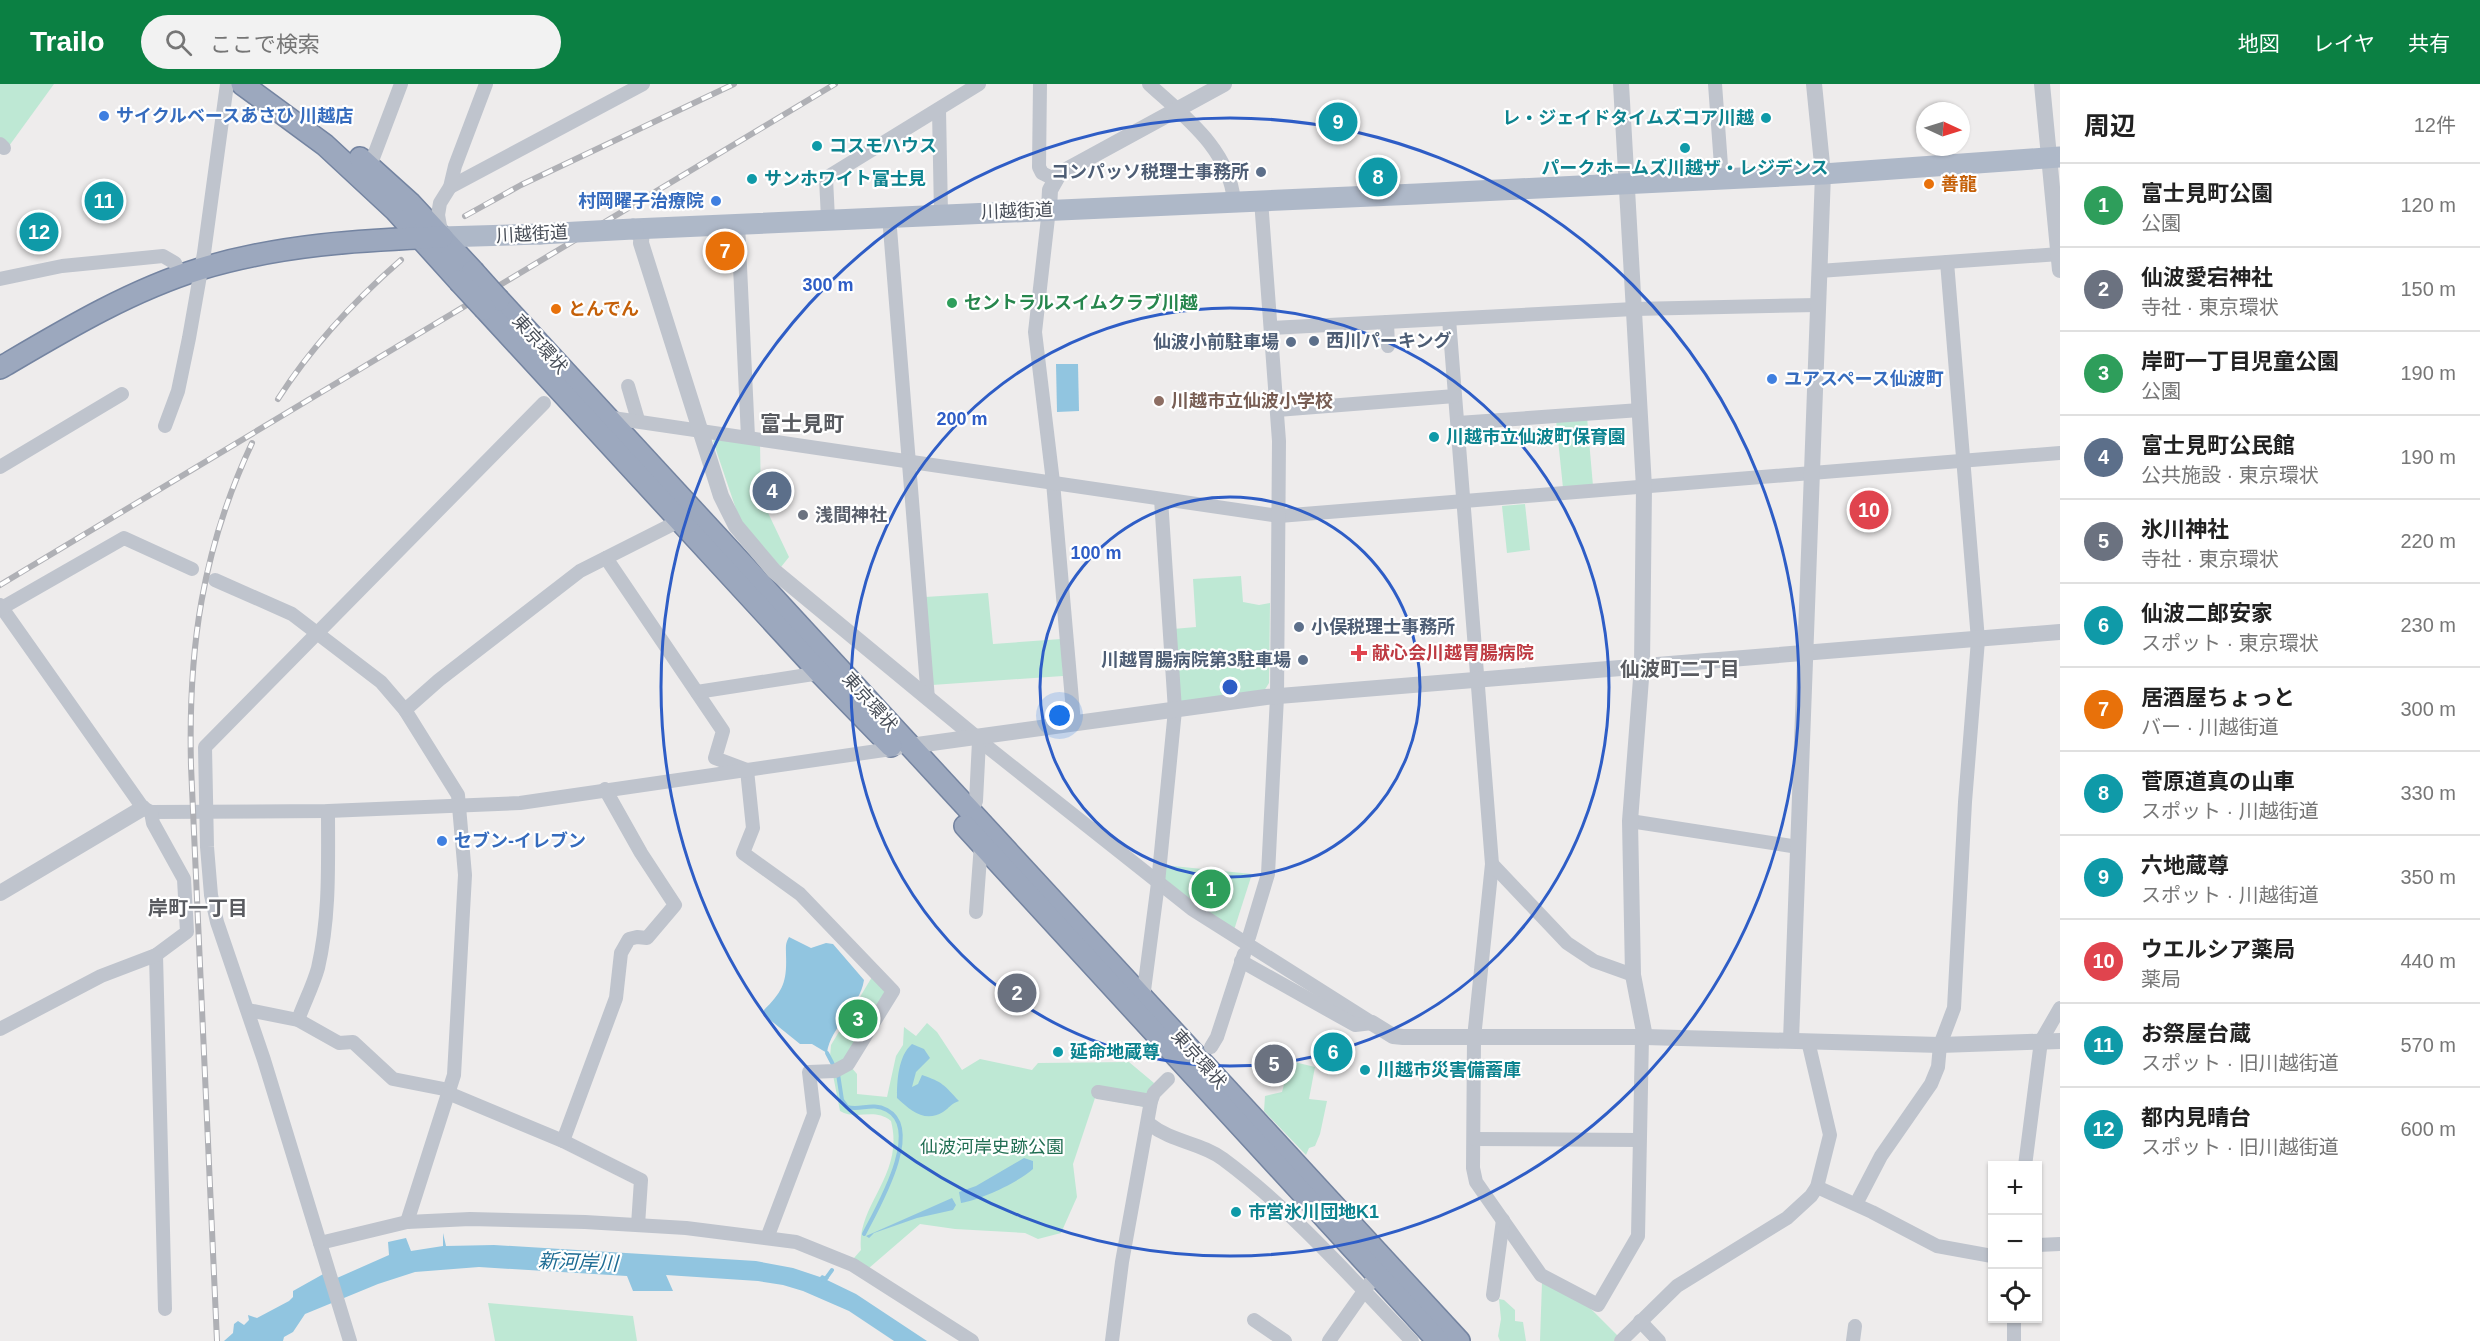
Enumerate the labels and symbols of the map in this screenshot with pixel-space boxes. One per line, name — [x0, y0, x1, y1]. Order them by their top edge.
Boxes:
pin: 9 — [1318, 99, 1358, 144]
north arrow — [1916, 102, 1970, 156]
place label: サイクルベースあさひ 川越店 — [116, 106, 353, 126]
place label: レ・ジェイドタイムズコア川越 — [1502, 108, 1754, 128]
marker: サイクルベースあさひ 川越店 — [97, 109, 111, 123]
marker: レ・ジェイドタイムズコア川越 — [1759, 111, 1773, 125]
place label: コスモハウス — [829, 136, 937, 156]
marker: コスモハウス — [810, 139, 824, 153]
marker: パークホームズ川越ザ・レジデンス — [1678, 141, 1692, 155]
pin: 8 — [1358, 154, 1398, 200]
place label: パークホームズ川越ザ・レジデンス — [1541, 158, 1829, 178]
place label: コンパッソ税理士事務所 — [1051, 162, 1249, 182]
marker: コンパッソ税理士事務所 — [1254, 165, 1268, 179]
place label: サンホワイト富士見 — [764, 169, 926, 189]
marker: サンホワイト富士見 — [745, 172, 759, 186]
place label: 善龍 — [1941, 174, 1977, 194]
marker: 善龍 — [1922, 177, 1936, 191]
pin: 11 — [84, 178, 124, 224]
place label: 村岡曜子治療院 — [578, 191, 704, 211]
marker: 村岡曜子治療院 — [709, 194, 723, 208]
street label: 川越街道 — [981, 200, 1053, 222]
pin: 12 — [20, 210, 58, 254]
street label: 川越街道 — [496, 222, 568, 246]
pin: 7 — [706, 228, 744, 274]
text: 300 m — [802, 275, 854, 295]
place label: セントラルスイムクラブ川越 — [964, 293, 1198, 313]
marker: セントラルスイムクラブ川越 — [945, 296, 959, 310]
place label: とんでん — [568, 299, 639, 319]
marker: とんでん — [549, 302, 563, 316]
street label: 東京環状 — [508, 311, 572, 377]
place label: 西川パーキング — [1326, 331, 1451, 351]
place label: 仙波小前駐車場 — [1153, 332, 1279, 352]
marker: 西川パーキング — [1307, 334, 1321, 348]
marker: 仙波小前駐車場 — [1284, 335, 1298, 349]
place label: ユアスペース仙波町 — [1784, 369, 1944, 389]
marker: ユアスペース仙波町 — [1765, 372, 1779, 386]
place label: 川越市立仙波小学校 — [1171, 391, 1333, 411]
marker: 川越市立仙波小学校 — [1152, 394, 1166, 408]
text: 200 m — [936, 409, 988, 429]
district label: 富士見町 — [760, 412, 844, 435]
place label: 川越市立仙波町保育園 — [1446, 427, 1626, 447]
marker: 川越市立仙波町保育園 — [1427, 430, 1441, 444]
pin: 4 — [752, 468, 792, 514]
pin: 10 — [1850, 488, 1888, 532]
place label: 浅間神社 — [815, 505, 887, 525]
marker: 浅間神社 — [796, 508, 810, 522]
text: 100 m — [1070, 543, 1122, 563]
place label: 小俣税理士事務所 — [1311, 617, 1455, 637]
marker: 小俣税理士事務所 — [1292, 620, 1306, 634]
place label: 献心会川越胃腸病院 — [1372, 643, 1534, 663]
marker: 献心会川越胃腸病院 — [1350, 644, 1368, 662]
place label: 川越胃腸病院第3駐車場 — [1101, 650, 1291, 670]
marker: 川越胃腸病院第3駐車場 — [1296, 653, 1310, 667]
district label: 仙波町二丁目 — [1620, 658, 1740, 680]
street label: 東京環状 — [838, 669, 902, 735]
centre of rings — [1220, 677, 1240, 697]
your location — [1045, 701, 1074, 730]
place label: セブン-イレブン — [454, 831, 586, 851]
marker: セブン-イレブン — [435, 834, 449, 848]
pin: 1 — [1192, 866, 1230, 912]
district label: 岸町一丁目 — [148, 897, 248, 919]
pin: 2 — [998, 970, 1036, 1016]
pin: 3 — [838, 996, 878, 1042]
street label: 東京環状 — [1167, 1026, 1231, 1092]
pin: 6 — [1314, 1030, 1352, 1074]
place label: 延命地蔵尊 — [1070, 1042, 1160, 1062]
pin: 5 — [1254, 1042, 1294, 1086]
marker: 延命地蔵尊 — [1051, 1045, 1065, 1059]
place label: 川越市災害備蓄庫 — [1377, 1060, 1521, 1080]
marker: 川越市災害備蓄庫 — [1358, 1063, 1372, 1077]
park label: 仙波河岸史跡公園 — [920, 1137, 1064, 1157]
place label: 市営氷川団地K1 — [1248, 1202, 1379, 1222]
marker: 市営氷川団地K1 — [1229, 1205, 1243, 1219]
water label: 新河岸川 — [538, 1250, 620, 1274]

